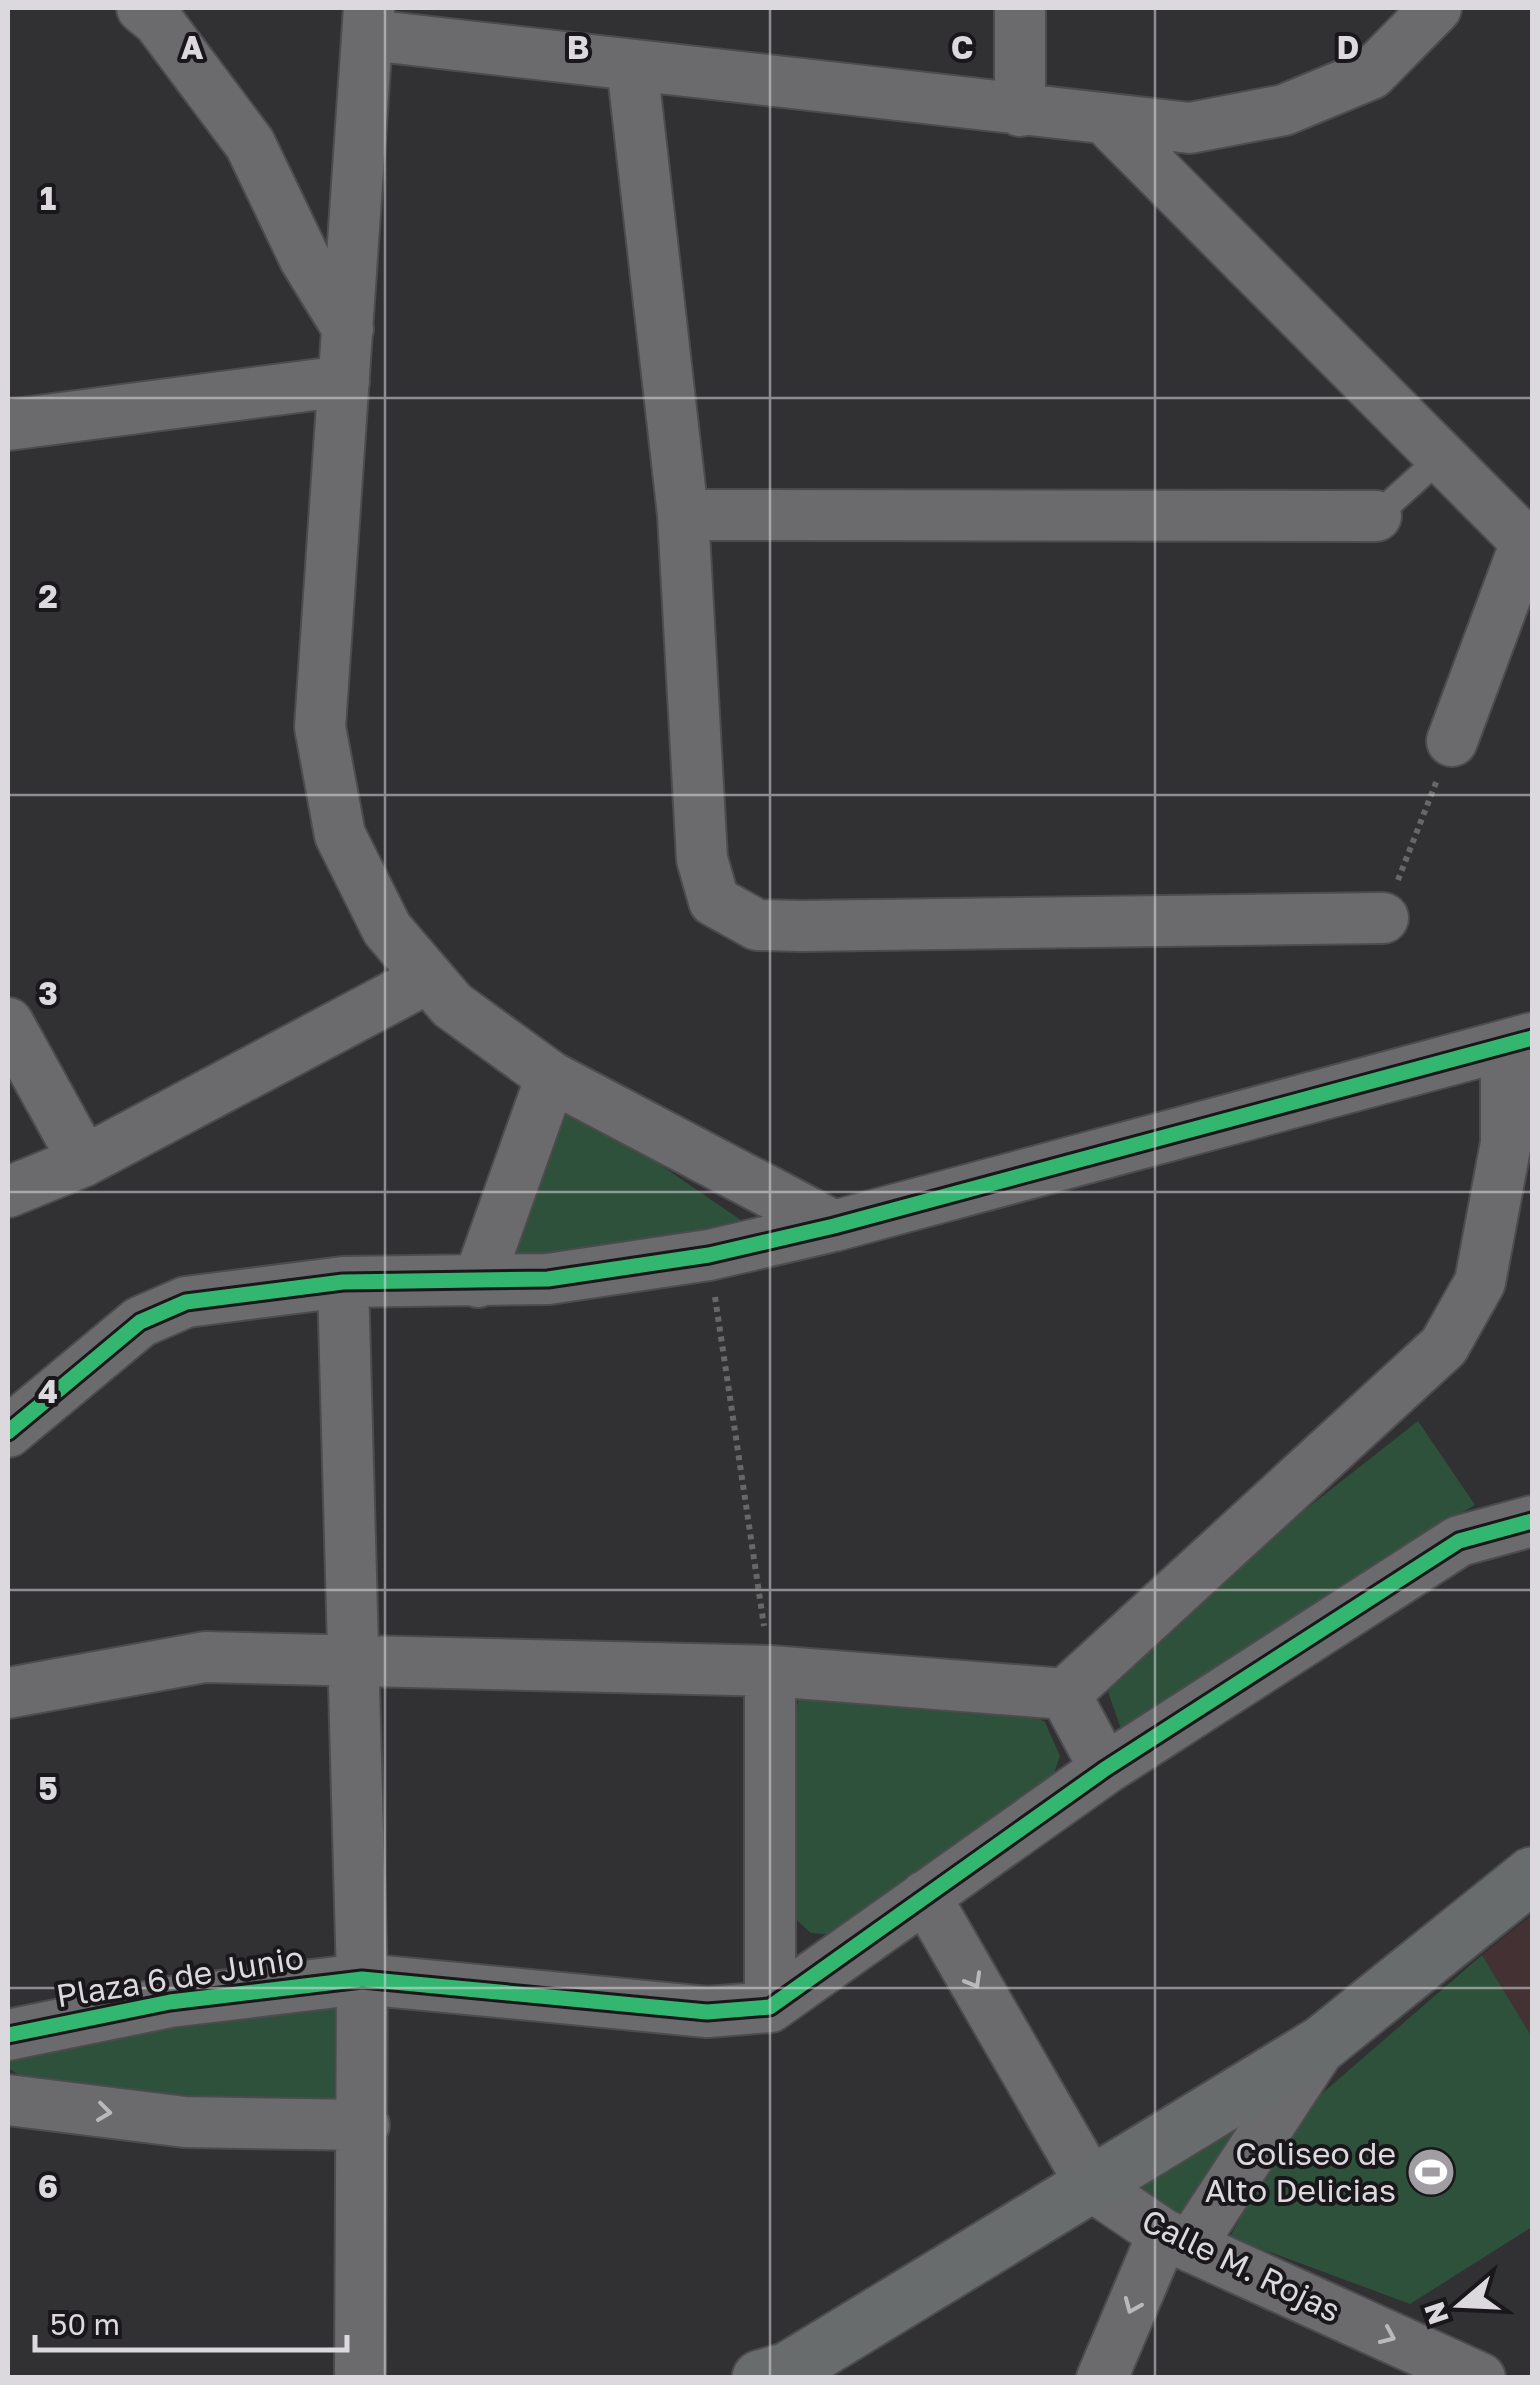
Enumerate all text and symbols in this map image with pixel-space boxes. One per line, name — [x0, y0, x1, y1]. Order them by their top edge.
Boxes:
text: A — [181, 28, 204, 66]
text: B — [567, 28, 589, 66]
text: C — [951, 28, 973, 66]
text: D — [1337, 28, 1359, 66]
text: 1 — [40, 179, 56, 217]
text: 2 — [38, 577, 58, 615]
text: 3 — [38, 974, 58, 1012]
text: 4 — [38, 1372, 58, 1410]
text: 5 — [38, 1769, 58, 1807]
street label: Plaza 6 de Junio — [53, 1938, 306, 2014]
one-way arrow — [962, 1970, 981, 1988]
one-way arrow — [97, 2101, 113, 2122]
place label: Coliseo de Alto Delicias — [1205, 2134, 1396, 2209]
sports icon: Coliseo de Alto Delicias — [1405, 2146, 1457, 2198]
text: 6 — [38, 2167, 58, 2205]
street label: Calle M. Rojas — [1136, 2201, 1347, 2330]
north arrow — [1410, 2255, 1510, 2355]
scale bar — [35, 2290, 348, 2352]
one-way arrow — [1124, 2296, 1144, 2314]
text: N — [1417, 2298, 1455, 2329]
text: 50 m — [50, 2306, 120, 2342]
one-way arrow — [1378, 2324, 1396, 2344]

